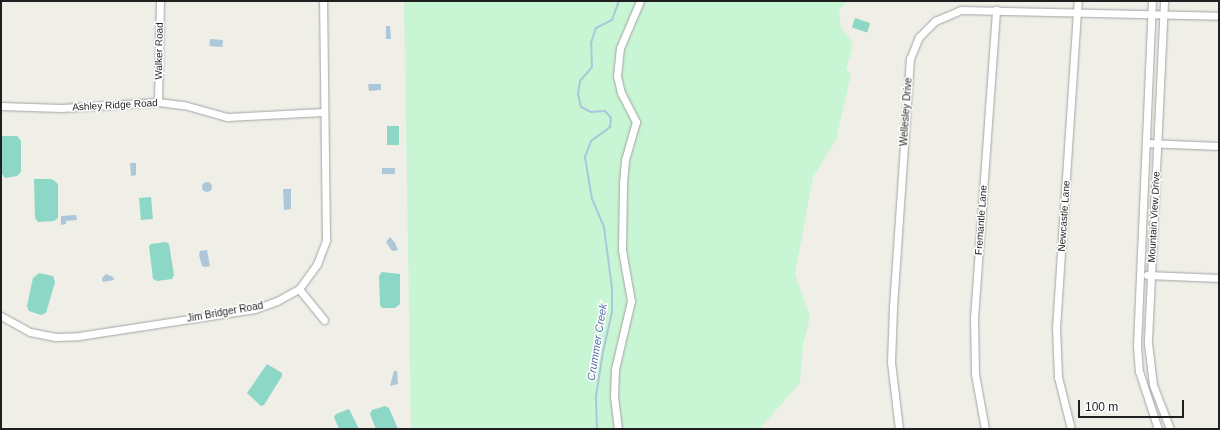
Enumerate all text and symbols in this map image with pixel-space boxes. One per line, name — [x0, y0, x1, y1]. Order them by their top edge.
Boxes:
street label: Walker Road — [152, 22, 166, 80]
street label: Wellesley Drive — [898, 77, 914, 147]
street label: Ashley Ridge Road — [72, 97, 158, 113]
street label: Mountain View Drive — [1146, 171, 1162, 263]
street label: Newcastle Lane — [1056, 180, 1072, 252]
street label: Fremantle Lane — [973, 185, 989, 255]
street label: Jim Bridger Road — [186, 299, 264, 325]
water label: Crummer Creek — [584, 302, 610, 382]
scale bar — [1080, 392, 1186, 418]
text: 100 m — [1085, 400, 1118, 414]

